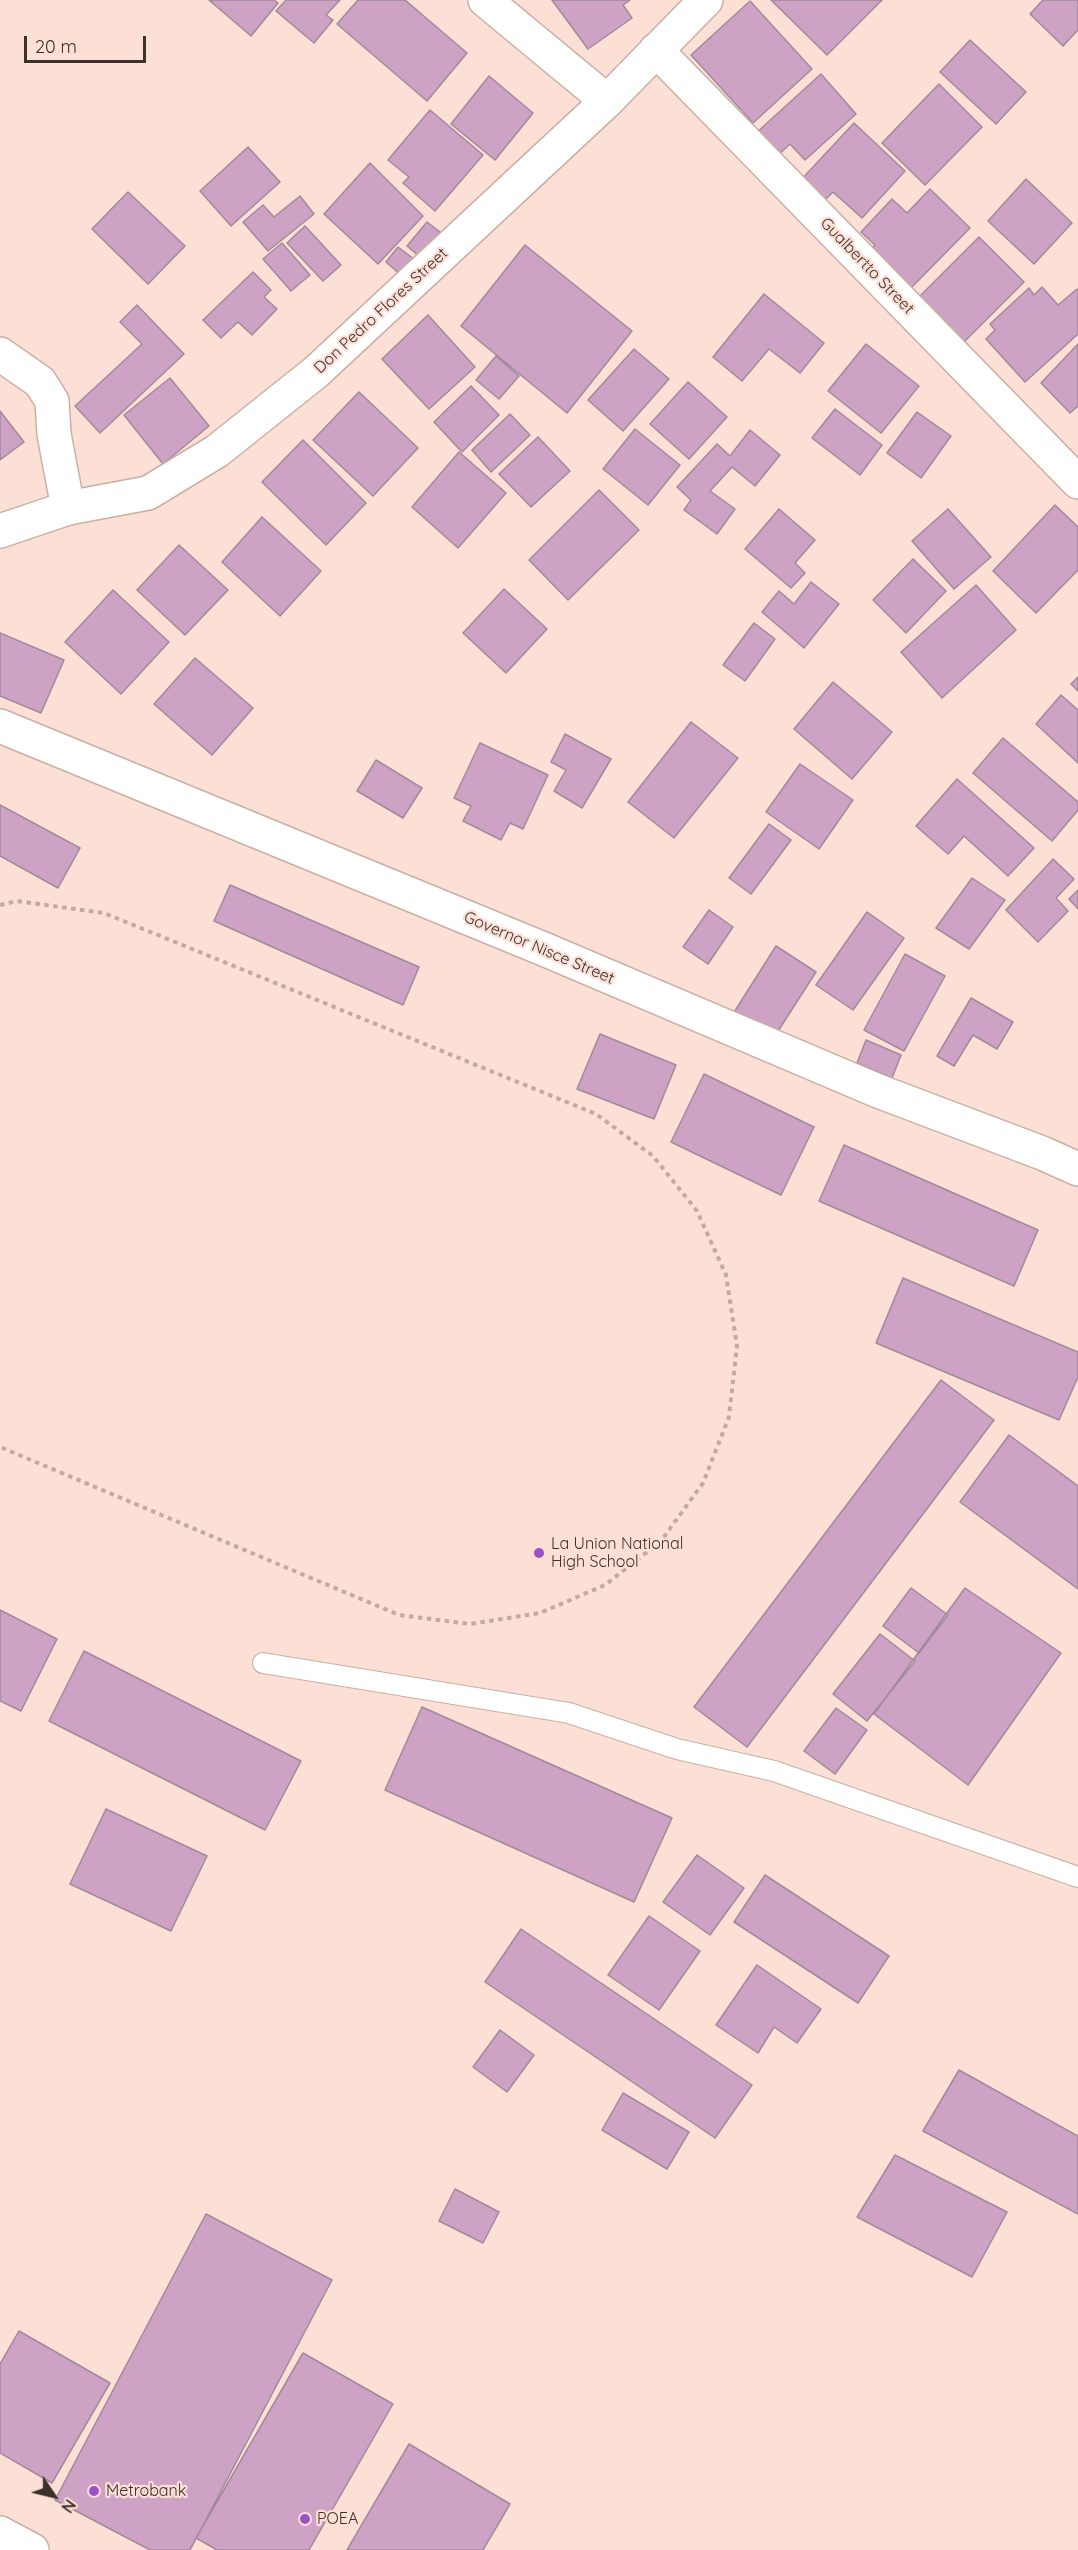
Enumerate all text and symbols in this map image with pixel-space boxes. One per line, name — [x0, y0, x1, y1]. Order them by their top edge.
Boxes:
scale bar — [27, 24, 148, 62]
text: 20 m — [35, 35, 77, 58]
street label: Gualbertto Street — [816, 214, 918, 318]
street label: Don Pedro Flores Street — [310, 244, 452, 378]
street label: Governor Nisce Street — [461, 908, 617, 988]
place label: La Union National High School — [551, 1534, 683, 1572]
marker: La Union National High School — [532, 1546, 546, 1560]
north arrow — [24, 2466, 84, 2526]
place label: Metrobank — [106, 2481, 186, 2501]
marker: Metrobank — [87, 2484, 101, 2498]
text: N — [57, 2496, 80, 2517]
place label: POEA — [317, 2509, 358, 2529]
marker: POEA — [298, 2512, 312, 2526]

